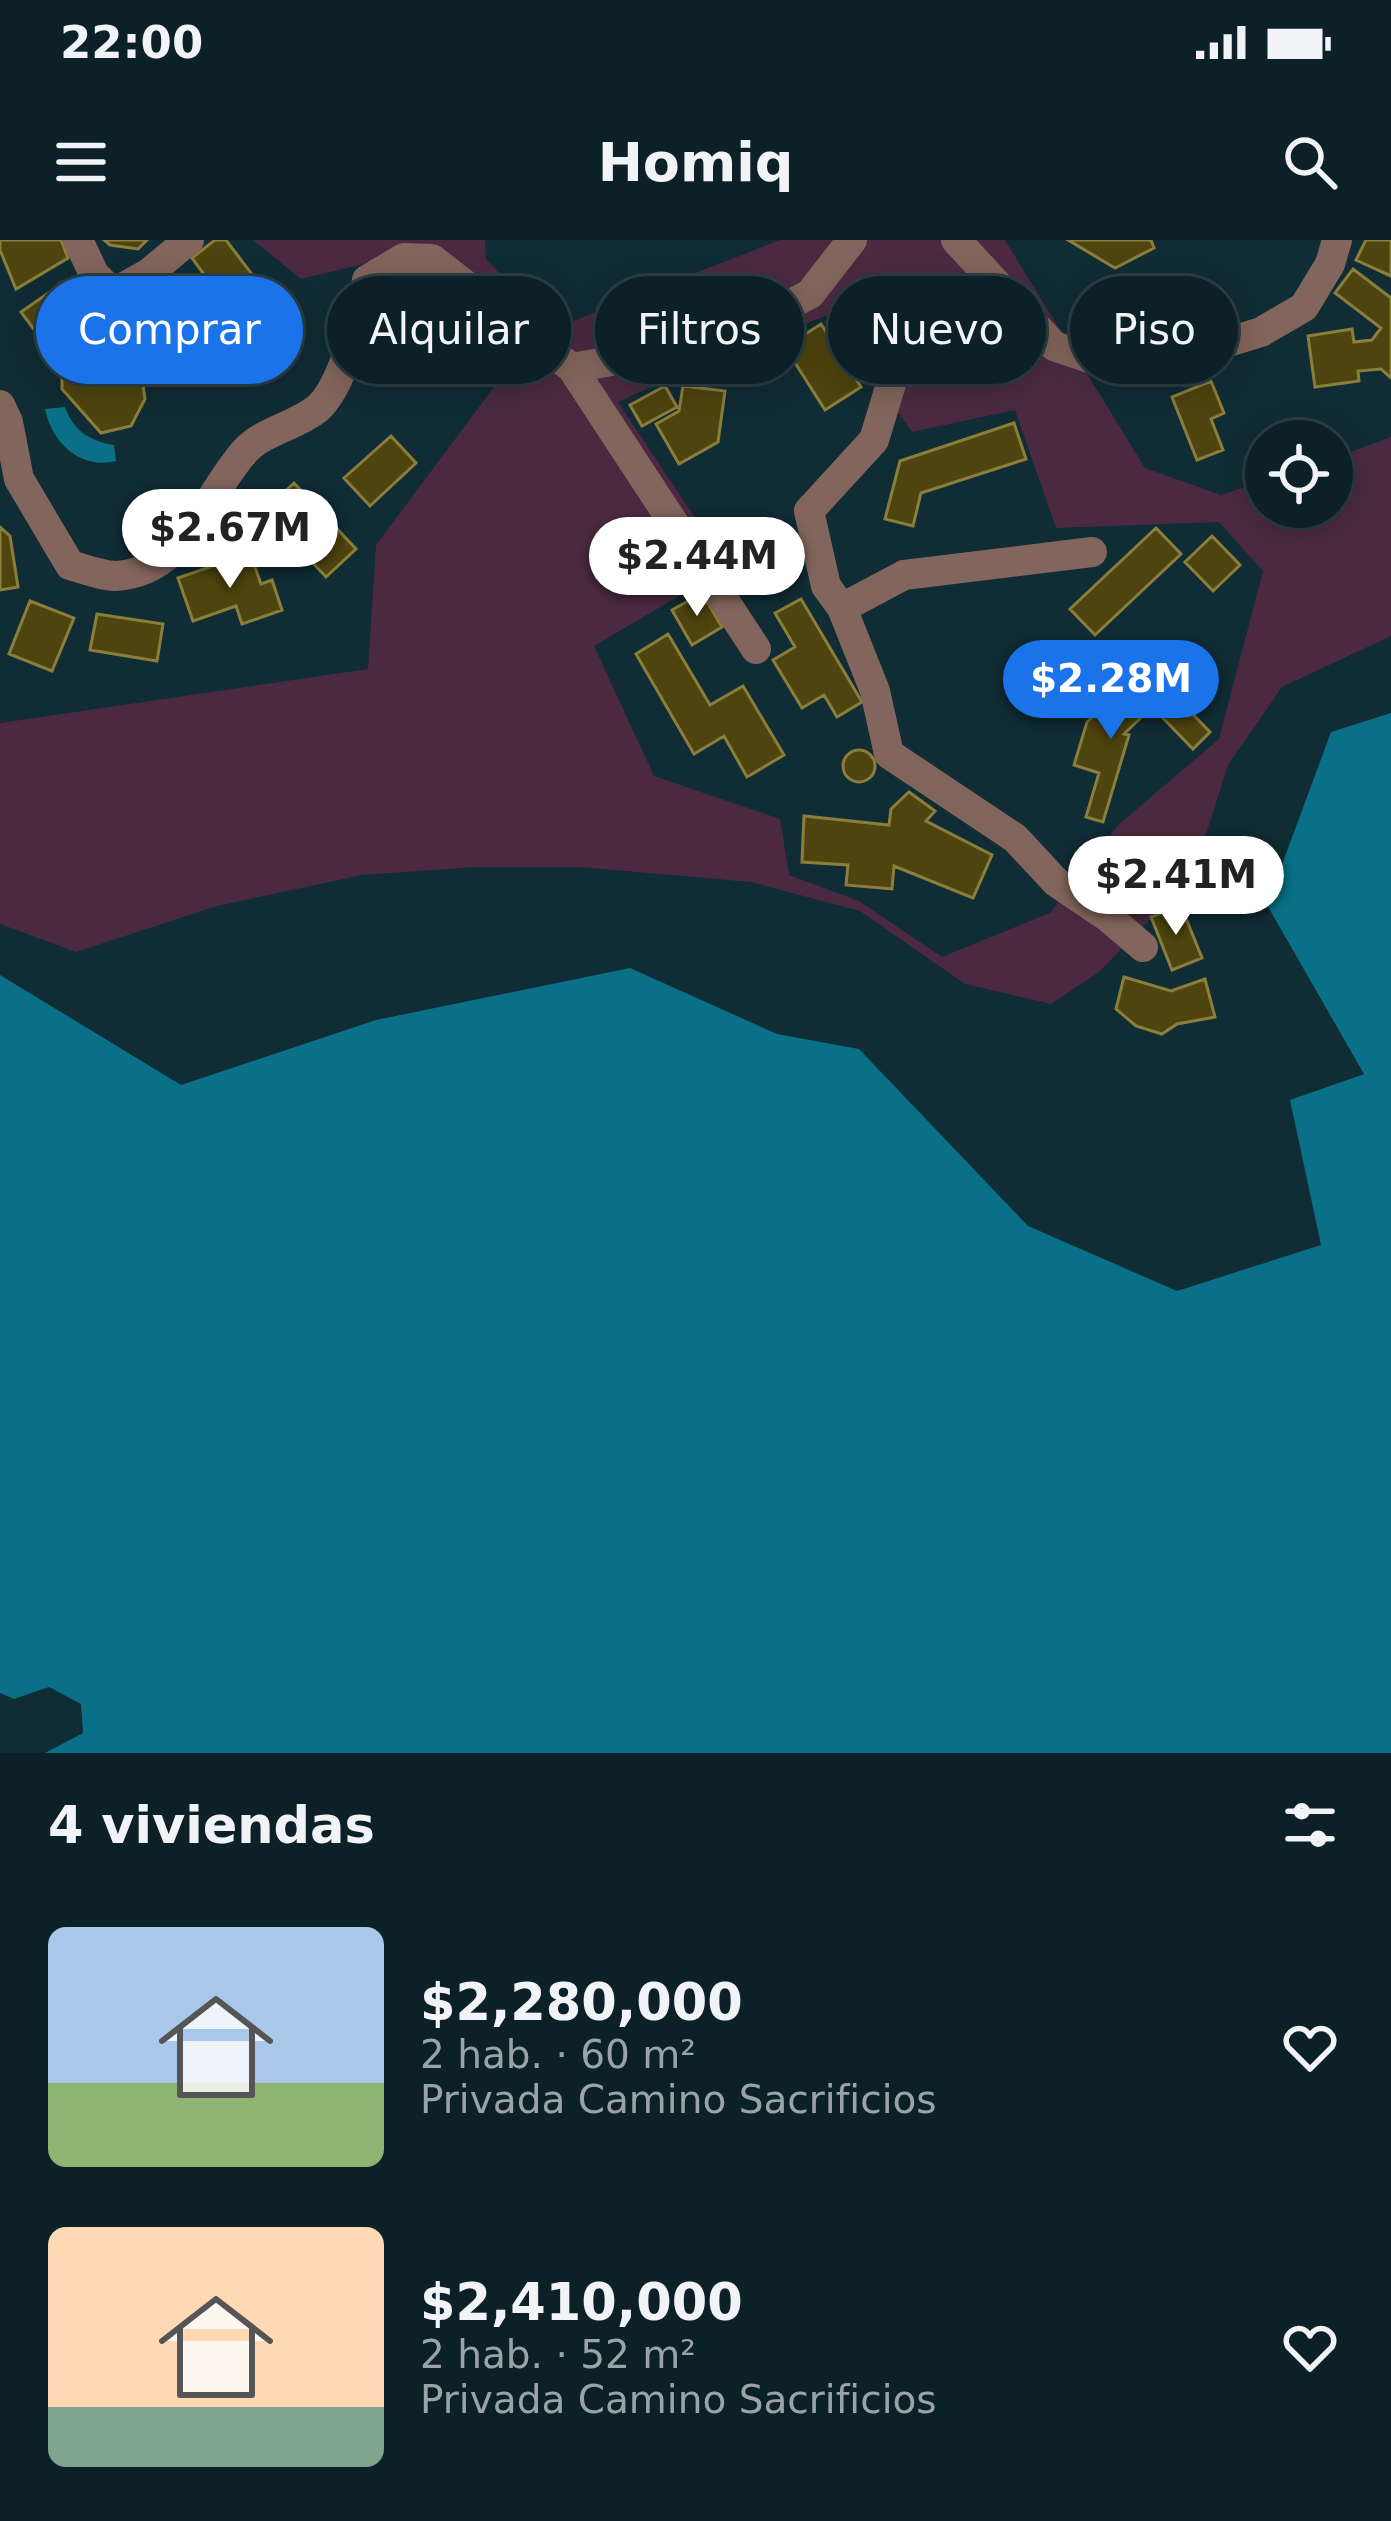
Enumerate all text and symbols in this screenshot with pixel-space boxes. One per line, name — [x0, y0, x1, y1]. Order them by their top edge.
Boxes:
text: 22:00 — [60, 16, 203, 69]
icon: menu — [48, 129, 114, 195]
icon: search — [1277, 129, 1343, 195]
text: Homiq — [598, 131, 793, 194]
chip: Comprar — [36, 276, 303, 384]
chip: Alquilar — [327, 276, 571, 384]
chip: Filtros — [595, 276, 804, 384]
chip: Nuevo — [828, 276, 1046, 384]
chip: Piso — [1070, 276, 1238, 384]
map controls — [1245, 420, 1353, 528]
button: locate — [1245, 420, 1353, 528]
pin: $2.67M — [132, 489, 328, 591]
text: $2.67M — [149, 505, 311, 550]
pin: $2.44M — [599, 517, 795, 619]
text: $2.44M — [616, 533, 778, 578]
pin: $2.28M — [1013, 640, 1209, 742]
text: $2.28M — [1030, 656, 1192, 701]
pin: $2.41M — [1078, 836, 1274, 938]
text: $2.41M — [1095, 852, 1257, 897]
icon: filters — [1277, 1792, 1343, 1858]
text: 4 viviendas — [48, 1796, 375, 1855]
text: $2,280,000 — [420, 1973, 743, 2032]
icon: home — [144, 1975, 288, 2119]
icon: heart — [1277, 2014, 1343, 2080]
text: 2 hab. · 60 m² — [420, 2032, 696, 2077]
text: Privada Camino Sacrificios — [420, 2077, 937, 2122]
text: $2,410,000 — [420, 2273, 743, 2332]
icon: home — [144, 2275, 288, 2419]
icon: heart — [1277, 2314, 1343, 2380]
text: 2 hab. · 52 m² — [420, 2332, 696, 2377]
text: Privada Camino Sacrificios — [420, 2377, 937, 2422]

